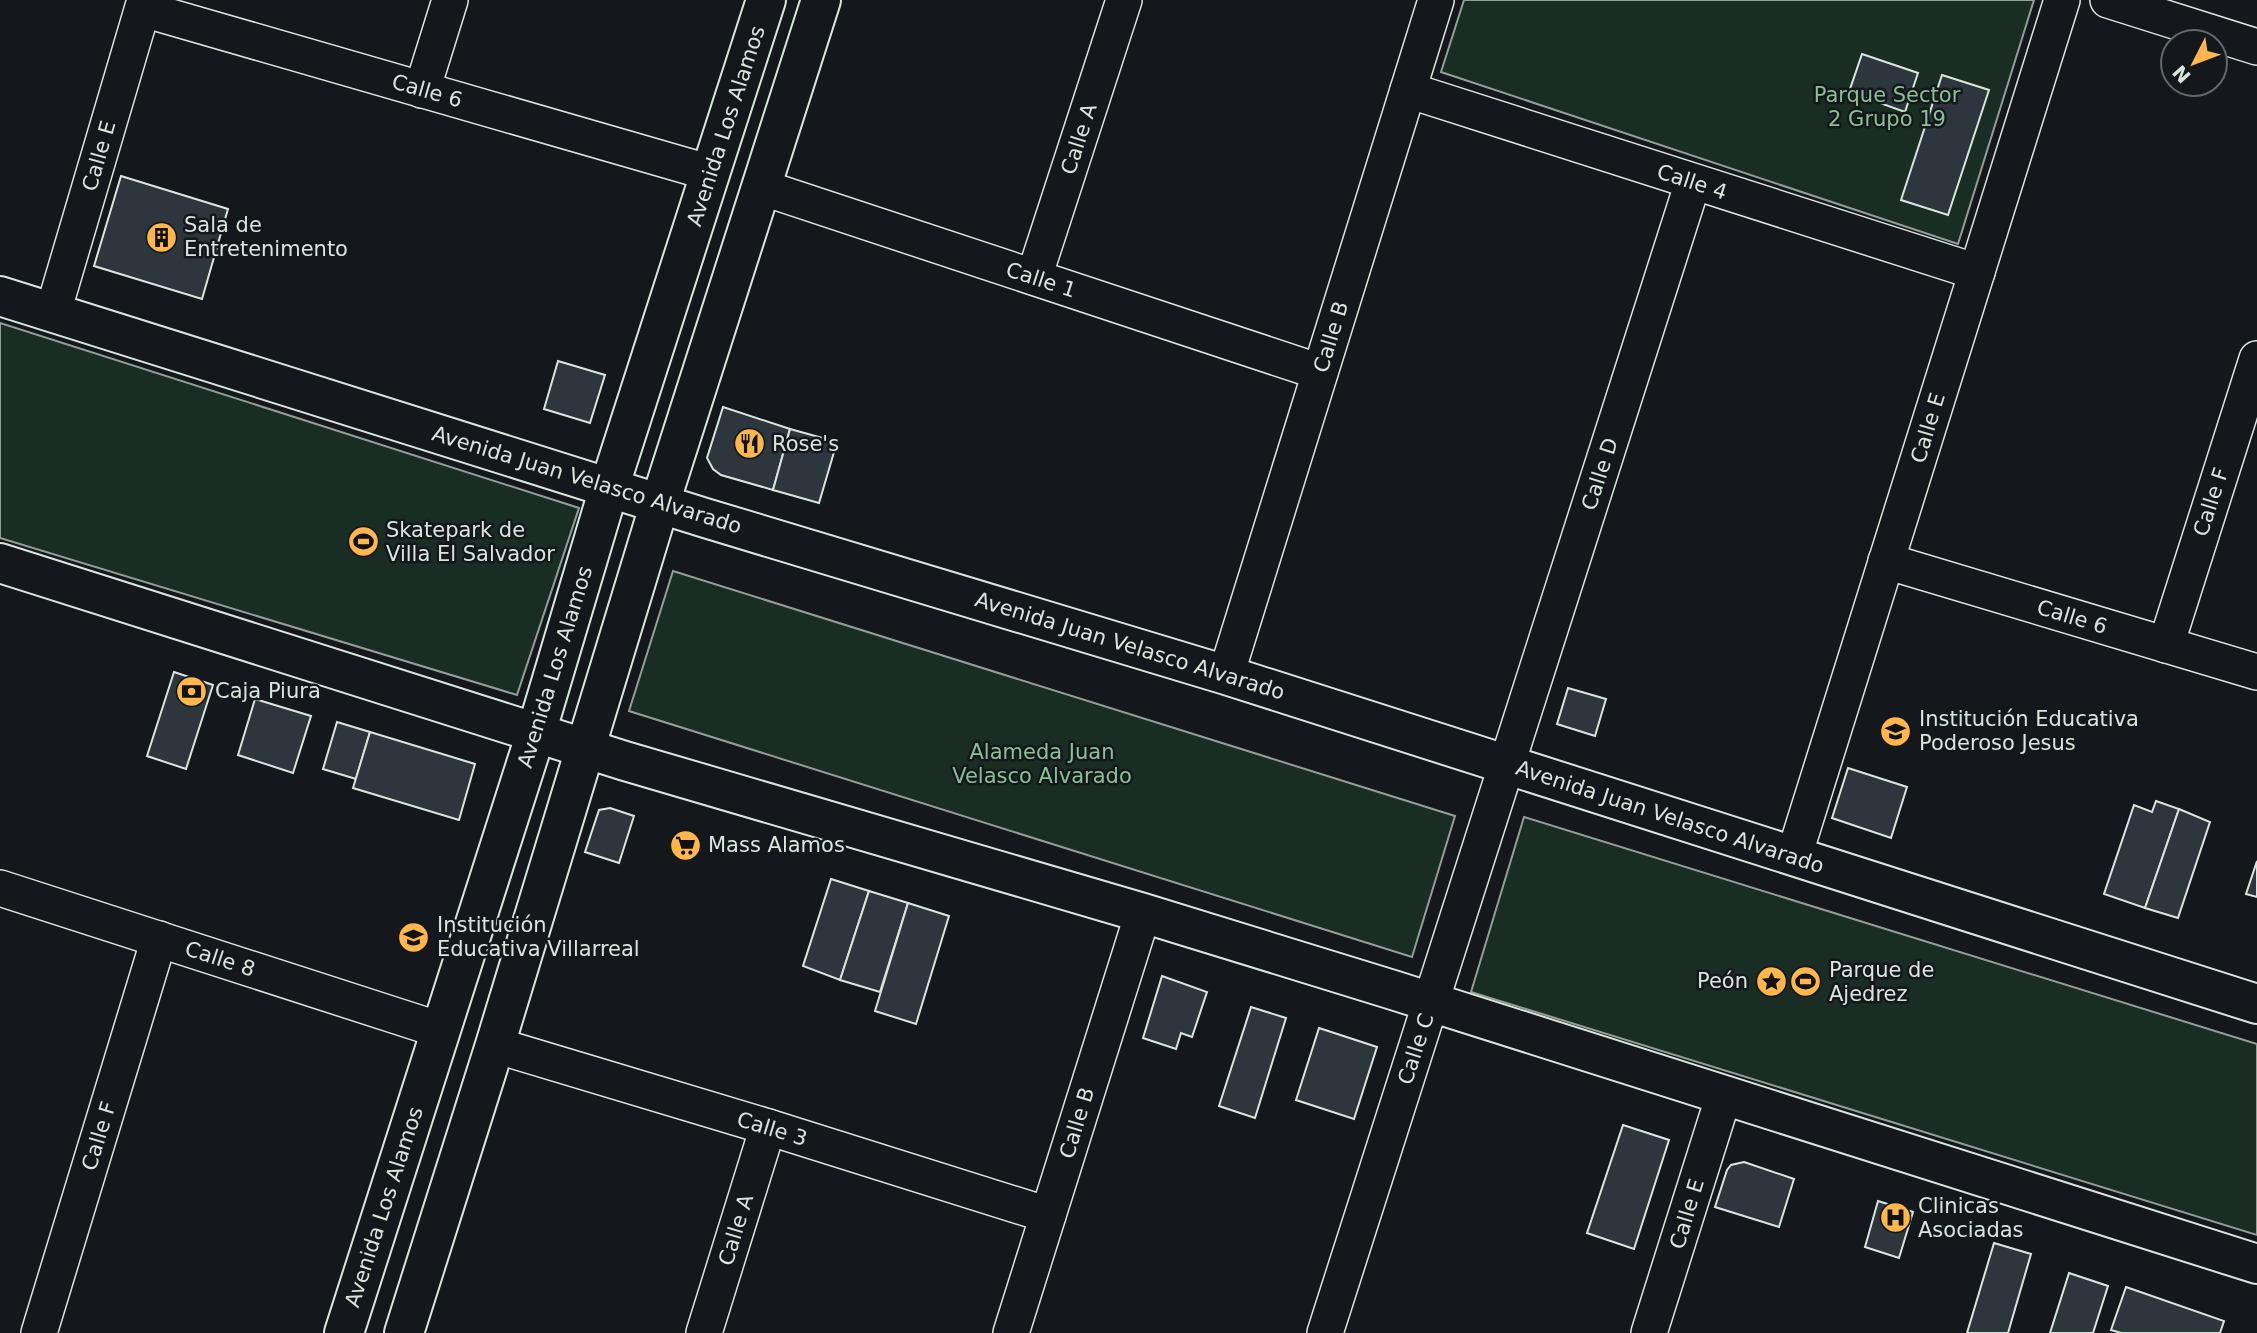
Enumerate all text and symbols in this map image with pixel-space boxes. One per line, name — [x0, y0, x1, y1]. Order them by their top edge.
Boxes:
street label: Avenida Los Alamos — [682, 23, 770, 229]
north arrow — [2159, 28, 2229, 98]
text: N — [2168, 61, 2195, 88]
street label: Calle 6 — [389, 70, 465, 112]
park label: Parque Sector 2 Grupo 19 — [1814, 83, 1961, 131]
street label: Calle A — [1056, 100, 1102, 178]
street label: Calle E — [78, 118, 120, 194]
street label: Calle 4 — [1654, 159, 1730, 205]
place label: Sala de Entretenimento — [184, 213, 348, 261]
building icon: Sala de Entretenimento — [144, 220, 178, 254]
street label: Calle 1 — [1003, 257, 1079, 303]
street label: Calle B — [1309, 298, 1353, 376]
street label: Calle E — [1906, 390, 1950, 466]
street label: Avenida Juan Velasco Alvarado — [429, 421, 745, 539]
restaurant icon: Rose's — [732, 427, 766, 461]
place label: Rose's — [772, 432, 839, 456]
street label: Calle D — [1577, 435, 1623, 513]
street label: Calle F — [2189, 465, 2233, 539]
place label: Skatepark de Villa El Salvador — [386, 518, 555, 566]
sports icon: Skatepark de Villa El Salvador — [346, 525, 380, 559]
street label: Avenida Los Alamos — [513, 563, 597, 771]
street label: Avenida Juan Velasco Alvarado — [972, 587, 1288, 705]
street label: Calle 6 — [2034, 595, 2110, 639]
bank icon: Caja Piura — [175, 674, 209, 708]
place label: Caja Piura — [215, 679, 321, 703]
place label: Institución Educativa Poderoso Jesus — [1919, 707, 2139, 755]
school or university icon: Institución Educativa Poderoso Jesus — [1879, 714, 1913, 748]
park label: Alameda Juan Velasco Alvarado — [952, 740, 1132, 788]
street label: Avenida Juan Velasco Alvarado — [1513, 756, 1827, 878]
supermarket icon: Mass Alamos — [668, 828, 702, 862]
place label: Mass Alamos — [708, 833, 845, 857]
place label: Institución Educativa Villarreal — [437, 913, 640, 961]
school or university icon: Institución Educativa Villarreal — [397, 920, 431, 954]
street label: Calle 8 — [182, 936, 258, 982]
place label: Parque de Ajedrez — [1829, 958, 1934, 1006]
place icon: Peón — [1754, 964, 1788, 998]
sports icon: Parque de Ajedrez — [1789, 965, 1823, 999]
place label: Peón — [1697, 969, 1748, 993]
street label: Calle C — [1393, 1010, 1439, 1088]
street label: Calle B — [1055, 1084, 1099, 1162]
street label: Calle F — [77, 1099, 121, 1173]
street label: Avenida Los Alamos — [340, 1104, 428, 1310]
street label: Calle 3 — [734, 1107, 810, 1151]
street label: Calle E — [1665, 1176, 1709, 1252]
street label: Calle A — [714, 1191, 758, 1268]
place label: Clinicas Asociadas — [1918, 1194, 2024, 1242]
hospital icon: Clinicas Asociadas — [1878, 1201, 1912, 1235]

